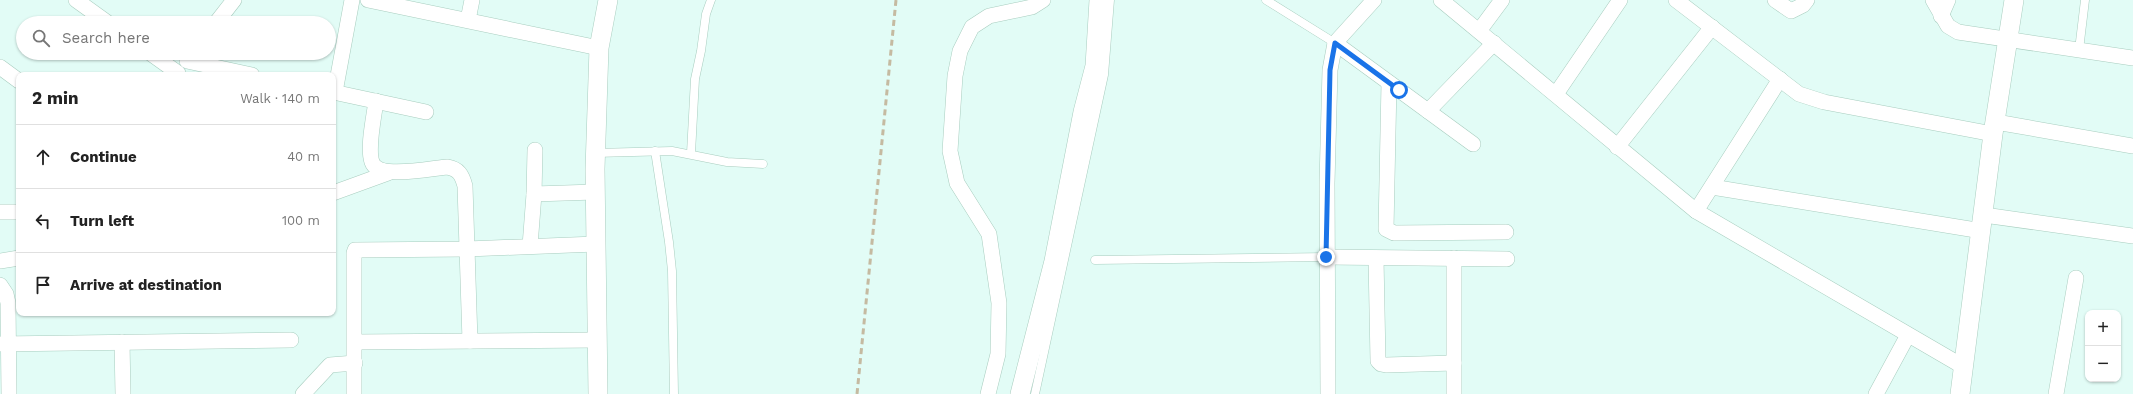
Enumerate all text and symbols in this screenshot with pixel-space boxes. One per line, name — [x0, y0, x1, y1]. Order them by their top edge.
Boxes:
search box — [16, 16, 336, 60]
icon: search — [30, 27, 52, 49]
text: Search here — [62, 29, 150, 47]
route start — [1390, 81, 1408, 99]
text: 2 min — [32, 88, 78, 108]
text: Walk · 140 m — [240, 91, 320, 106]
icon: ahead — [32, 146, 54, 168]
text: Continue — [70, 148, 137, 166]
text: 40 m — [287, 149, 320, 164]
icon: left — [32, 210, 54, 232]
text: Turn left — [70, 212, 134, 230]
text: 100 m — [282, 213, 320, 228]
route end — [1317, 248, 1335, 266]
icon: arrive — [32, 274, 54, 296]
text: Arrive at destination — [70, 276, 222, 294]
map controls — [2085, 310, 2121, 382]
button: + — [2085, 310, 2121, 346]
button: − — [2085, 346, 2121, 382]

